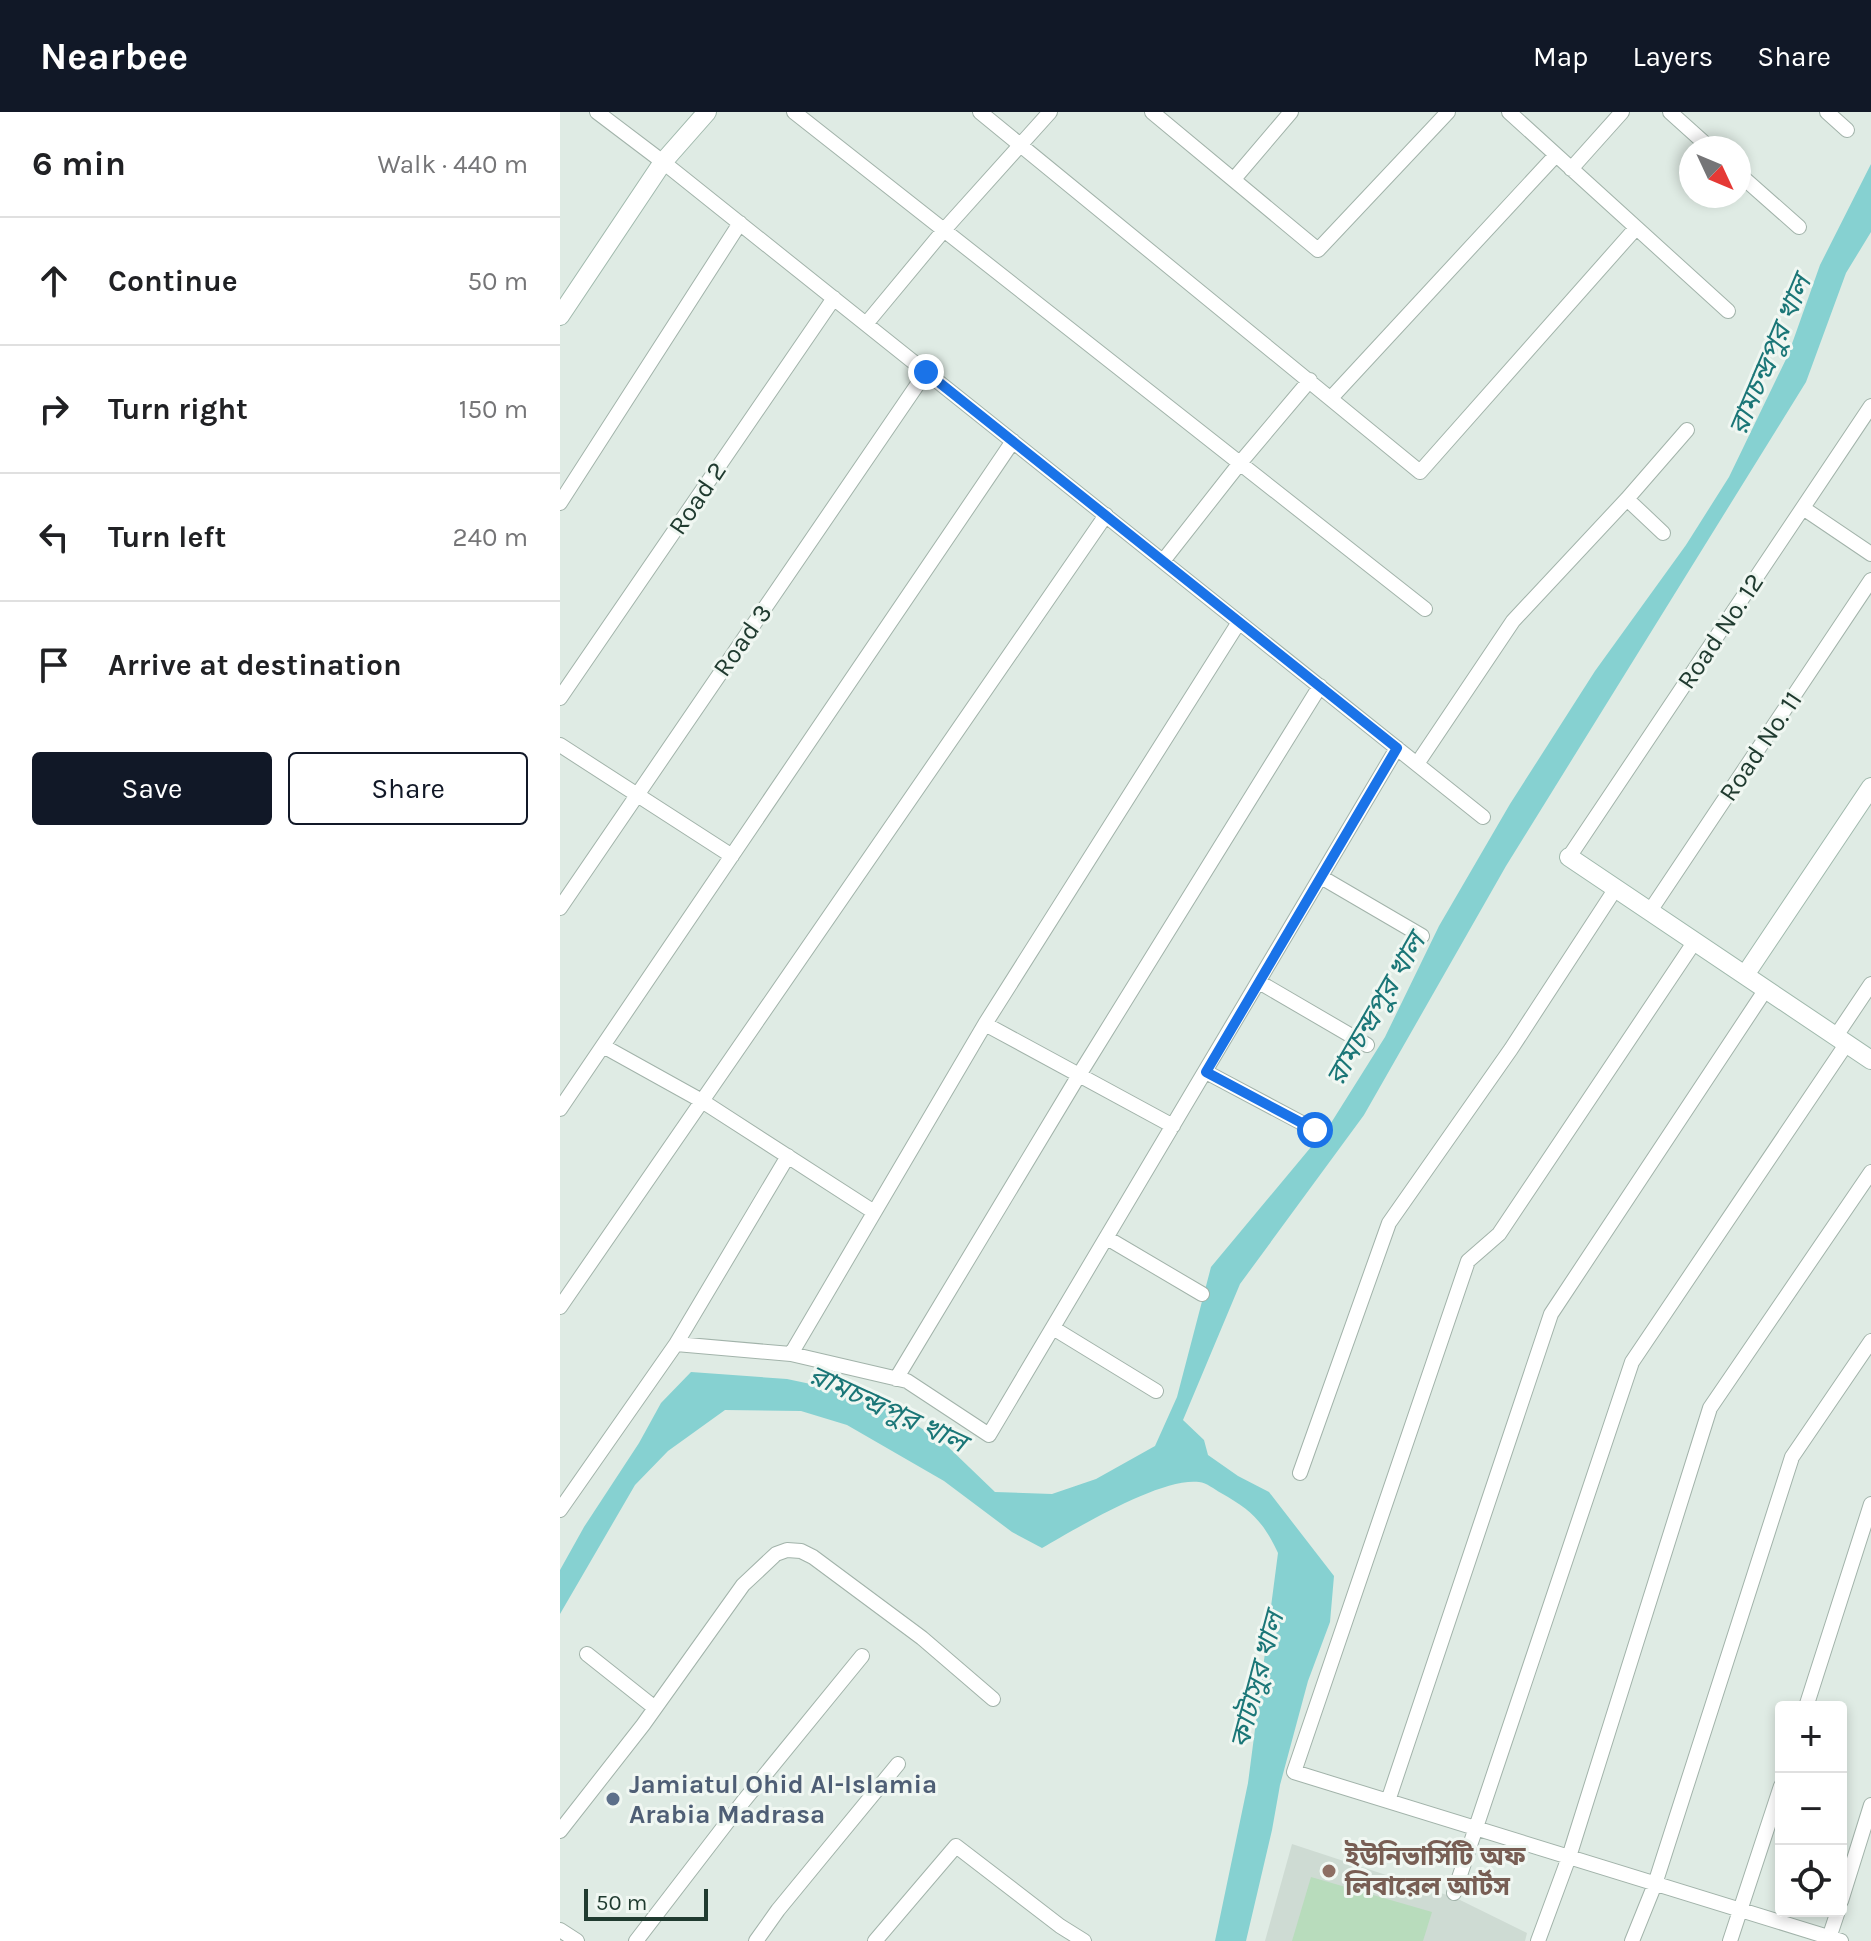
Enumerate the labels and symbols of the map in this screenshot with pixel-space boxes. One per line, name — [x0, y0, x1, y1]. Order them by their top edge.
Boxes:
north arrow — [1679, 136, 1751, 208]
water label: রামচন্দ্রপুর খাল — [1721, 266, 1820, 440]
route end — [908, 354, 944, 390]
street label: Road 2 — [662, 456, 733, 541]
street label: Road No. 12 — [1671, 568, 1770, 695]
street label: Road 3 — [706, 598, 778, 683]
street label: Road No. 11 — [1712, 685, 1809, 807]
water label: রামচন্দ্রপুর খাল — [1319, 923, 1435, 1091]
route start — [1297, 1112, 1333, 1148]
water label: রামচন্দ্রপুর খাল — [804, 1358, 977, 1462]
water label: কাটাসুর খাল — [1223, 1603, 1292, 1752]
place label: Jamiatul Ohid Al-Islamia Arabia Madrasa — [629, 1769, 937, 1830]
marker: Jamiatul Ohid Al-Islamia Arabia Madrasa — [604, 1790, 622, 1808]
place label: ইউনিভার্সিটি অফ লিবারেল আর্টস — [1344, 1840, 1526, 1902]
marker: ইউনিভার্সিটি অফ লিবারেল আর্টস — [1320, 1862, 1338, 1880]
scale bar — [584, 1885, 708, 1921]

